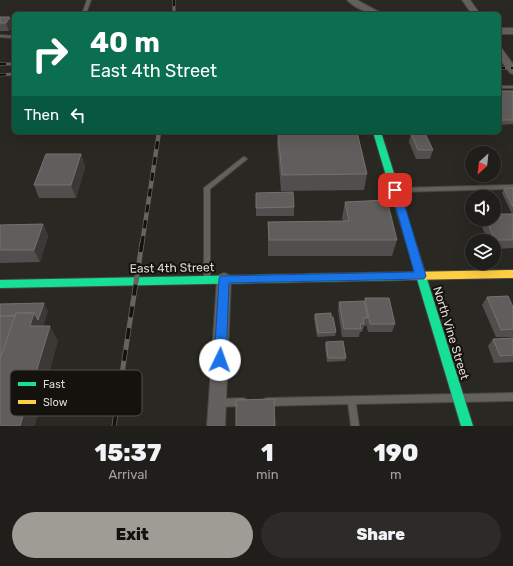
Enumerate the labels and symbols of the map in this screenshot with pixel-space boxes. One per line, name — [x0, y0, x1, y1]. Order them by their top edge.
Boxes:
north arrow — [465, 146, 501, 182]
pin — [378, 173, 412, 207]
street label: East 4th Street — [130, 260, 215, 276]
street label: North Vine Street — [430, 285, 472, 382]
position arrow — [199, 339, 241, 381]
legend — [10, 370, 142, 416]
text: Fast — [43, 378, 66, 391]
text: Slow — [43, 396, 68, 409]

